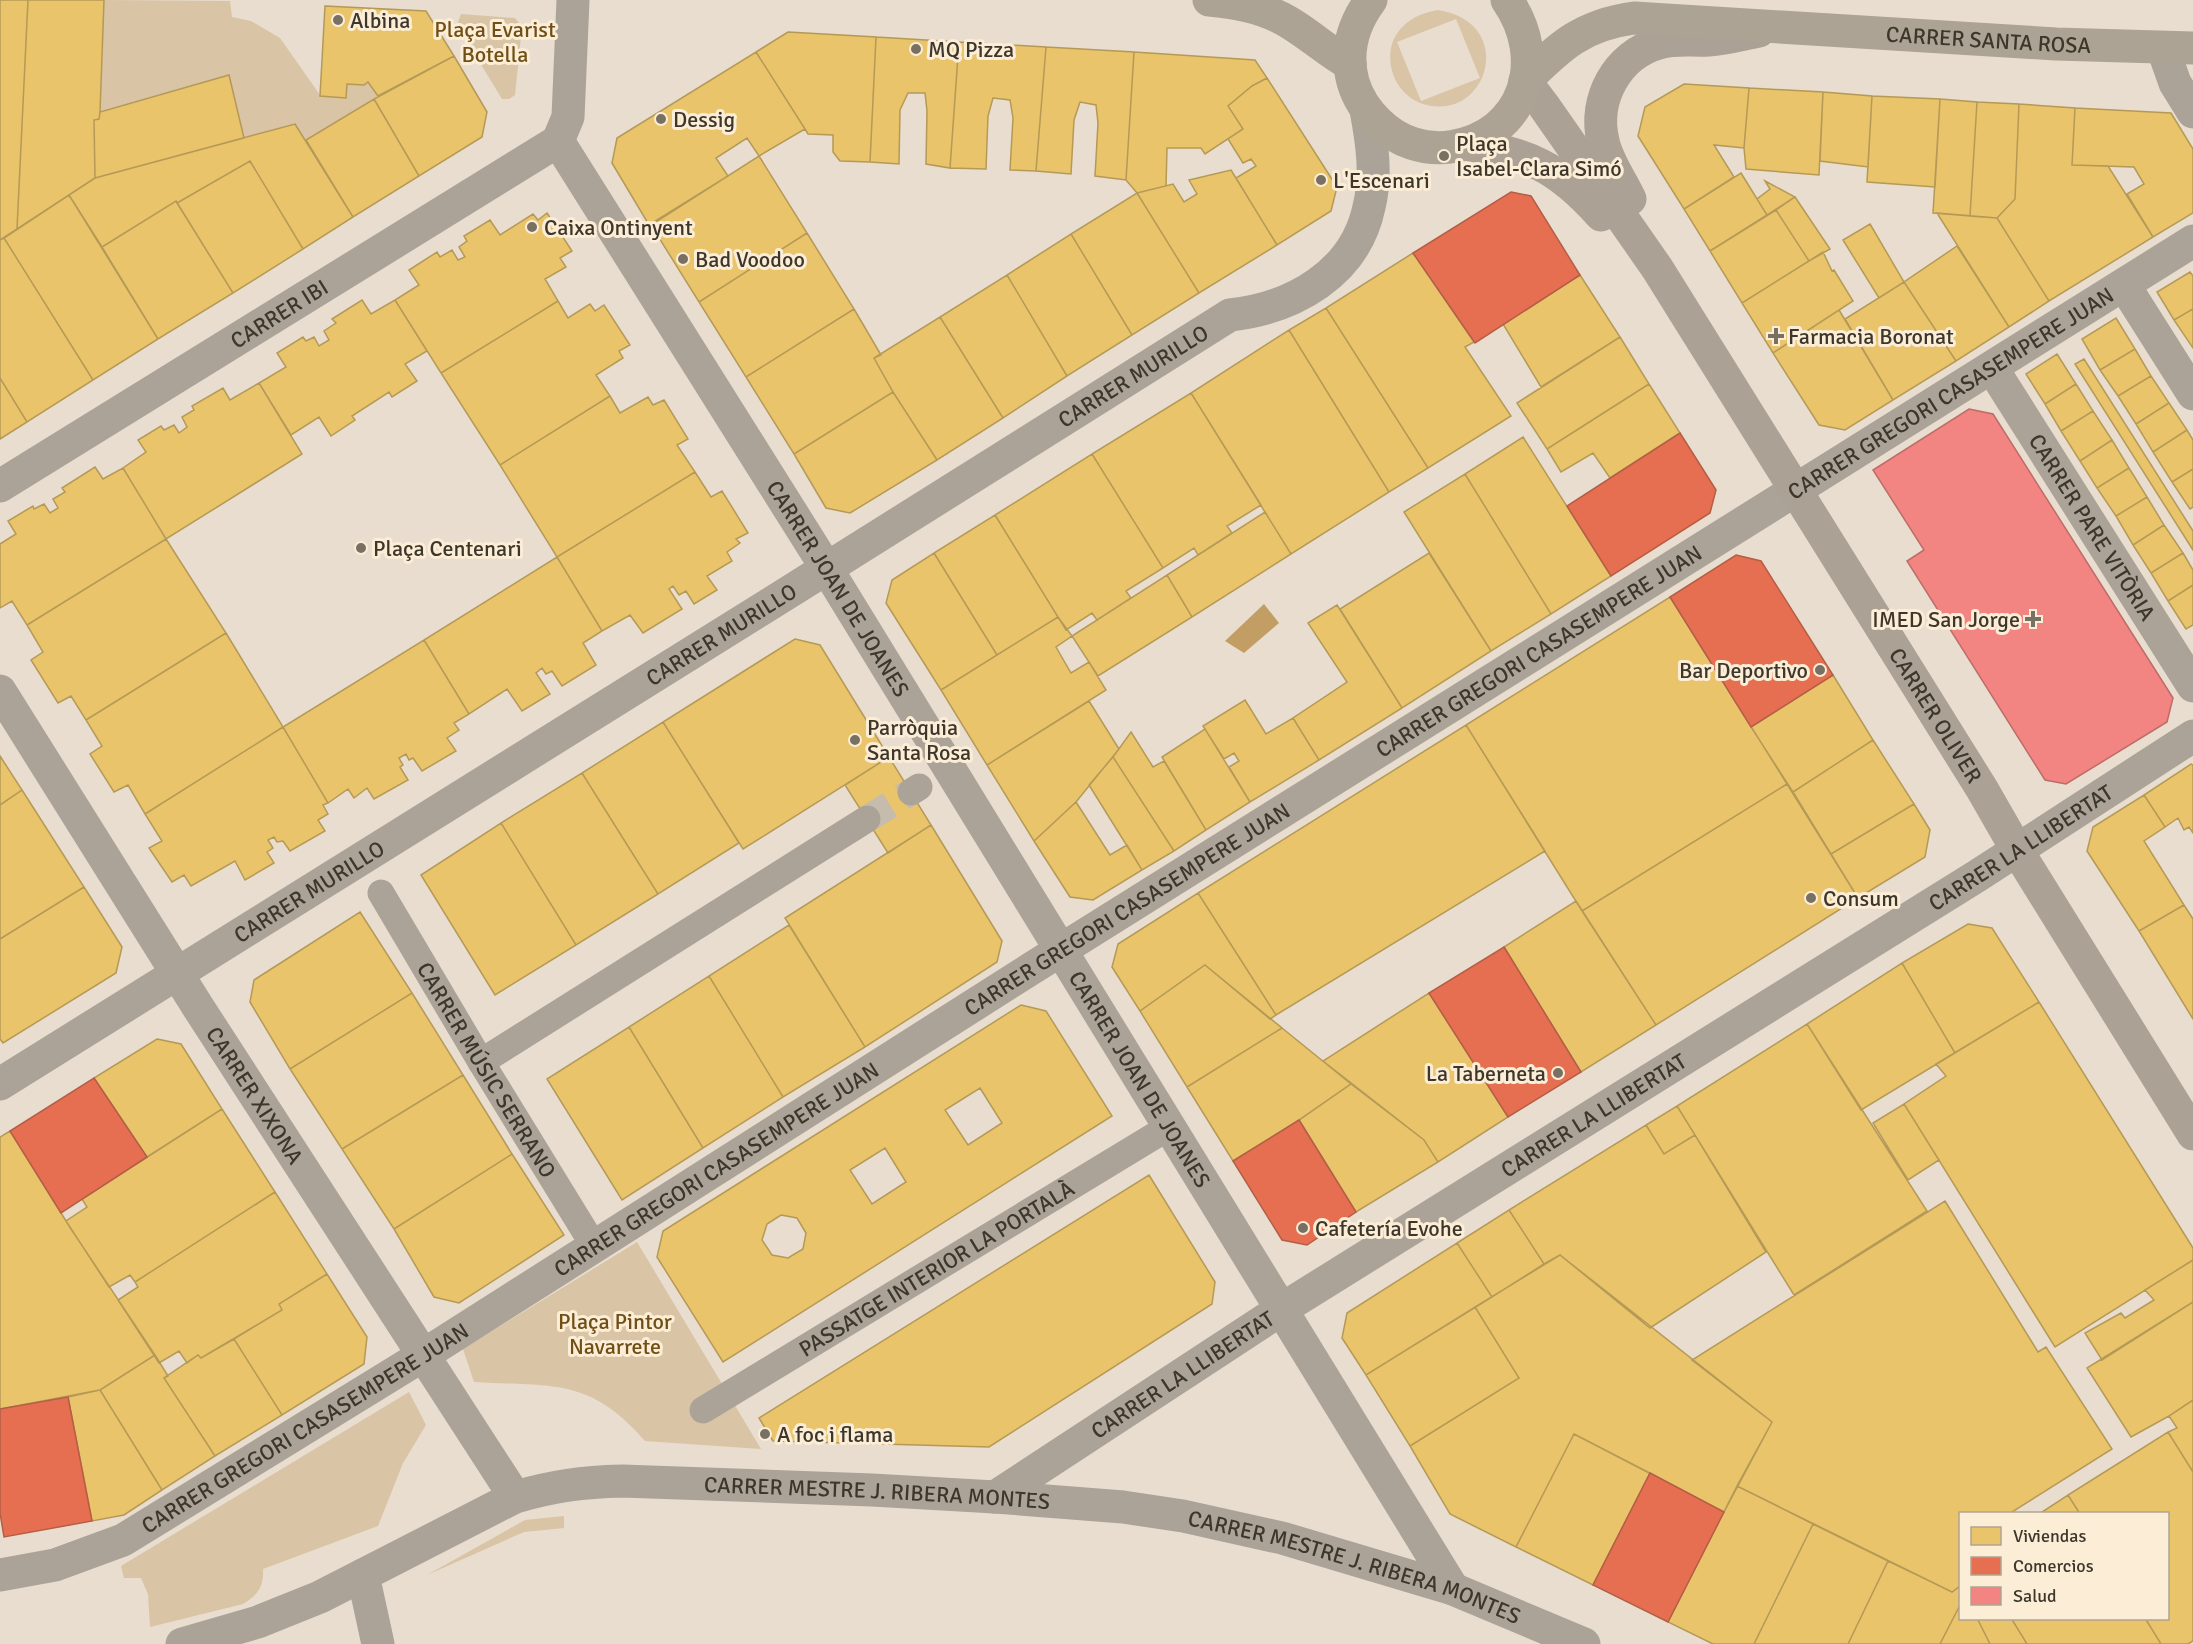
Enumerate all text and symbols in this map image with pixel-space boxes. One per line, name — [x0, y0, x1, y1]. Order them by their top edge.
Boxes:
place label: Albina — [350, 7, 410, 34]
marker: Albina — [331, 13, 345, 27]
park label: Plaça Evarist Botella — [434, 16, 556, 68]
street label: CARRER SANTA ROSA — [1885, 21, 2092, 59]
place label: MQ Pizza — [928, 36, 1014, 63]
marker: MQ Pizza — [909, 42, 923, 56]
place label: Dessig — [673, 106, 735, 133]
marker: Dessig — [654, 112, 668, 126]
place label: Plaça Isabel-Clara Simó — [1456, 130, 1622, 182]
marker: Plaça Isabel-Clara Simó — [1437, 149, 1451, 163]
place label: L'Escenari — [1333, 167, 1430, 194]
marker: L'Escenari — [1314, 173, 1328, 187]
place label: Caixa Ontinyent — [544, 214, 693, 241]
marker: Caixa Ontinyent — [525, 220, 539, 234]
place label: Bad Voodoo — [695, 246, 805, 273]
marker: Bad Voodoo — [676, 252, 690, 266]
street label: CARRER IBI — [225, 274, 333, 354]
street label: CARRER GREGORI CASASEMPERE JUAN — [1783, 281, 2119, 505]
street label: CARRER MURILLO — [1053, 319, 1213, 434]
place label: Farmacia Boronat — [1788, 323, 1954, 350]
marker: Farmacia Boronat — [1769, 329, 1783, 343]
street label: CARRER PARE VITÒRIA — [2023, 429, 2161, 626]
street label: CARRER JOAN DE JOANES — [761, 476, 915, 702]
place label: Plaça Centenari — [373, 535, 522, 562]
street label: CARRER GREGORI CASASEMPERE JUAN — [1371, 539, 1707, 763]
marker: Plaça Centenari — [354, 541, 368, 555]
street label: CARRER MURILLO — [641, 578, 802, 692]
place label: IMED San Jorge — [1872, 606, 2020, 633]
marker: IMED San Jorge — [2024, 610, 2042, 628]
street label: CARRER OLIVER — [1883, 643, 1988, 788]
place label: Bar Deportivo — [1679, 657, 1808, 684]
marker: Bar Deportivo — [1813, 663, 1827, 677]
place label: Parròquia Santa Rosa — [867, 714, 971, 766]
marker: Parròquia Santa Rosa — [848, 733, 862, 747]
street label: CARRER LA LLIBERTAT — [1924, 779, 2118, 917]
street label: CARRER GREGORI CASASEMPERE JUAN — [959, 797, 1295, 1022]
street label: CARRER MURILLO — [229, 835, 389, 949]
place label: Consum — [1823, 885, 1899, 912]
marker: Consum — [1804, 891, 1818, 905]
street label: CARRER MÚSIC SERRANO — [411, 957, 562, 1183]
street label: CARRER JOAN DE JOANES — [1063, 966, 1216, 1193]
street label: CARRER XIXONA — [200, 1022, 309, 1170]
street label: CARRER LA LLIBERTAT — [1496, 1047, 1692, 1183]
street label: CARRER GREGORI CASASEMPERE JUAN — [549, 1056, 884, 1283]
place label: La Taberneta — [1426, 1060, 1546, 1087]
marker: La Taberneta — [1551, 1066, 1565, 1080]
street label: PASSATGE INTERIOR LA PORTALÀ — [794, 1175, 1080, 1363]
place label: Cafetería Evohe — [1315, 1215, 1463, 1242]
marker: Cafetería Evohe — [1296, 1221, 1310, 1235]
street label: CARRER LA LLIBERTAT — [1086, 1305, 1279, 1444]
park label: Plaça Pintor Navarrete — [558, 1308, 672, 1360]
street label: CARRER GREGORI CASASEMPERE JUAN — [137, 1317, 474, 1539]
place label: A foc i flama — [777, 1421, 893, 1448]
marker: A foc i flama — [758, 1427, 772, 1441]
street label: CARRER MESTRE J. RIBERA MONTES — [704, 1471, 1051, 1515]
street label: CARRER MESTRE J. RIBERA MONTES — [1186, 1505, 1525, 1630]
legend — [1959, 1512, 2169, 1620]
text: Viviendas — [2013, 1525, 2086, 1547]
text: Comercios — [2013, 1555, 2094, 1577]
text: Salud — [2013, 1585, 2057, 1607]

